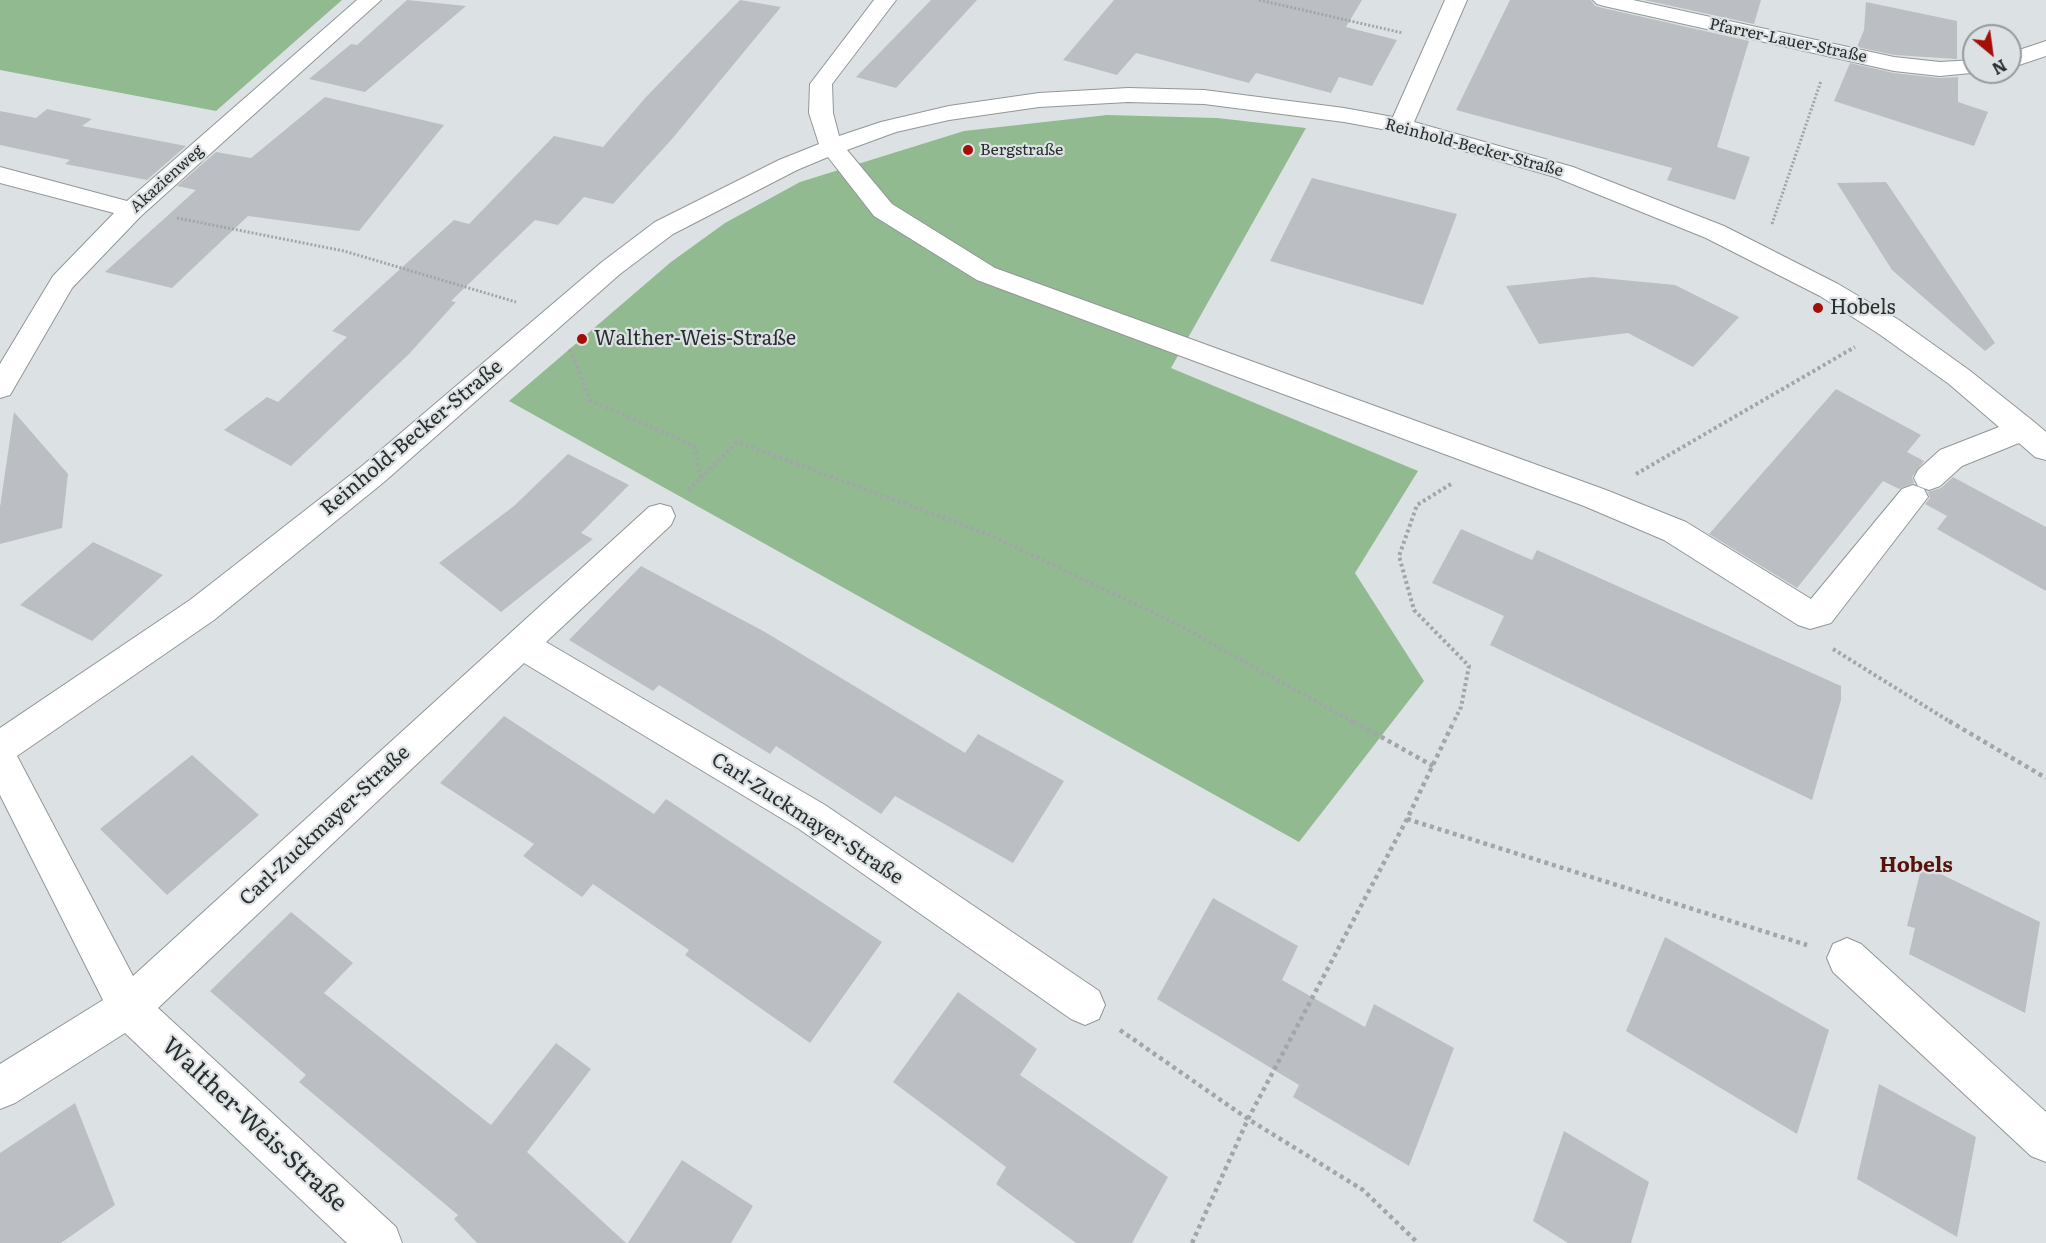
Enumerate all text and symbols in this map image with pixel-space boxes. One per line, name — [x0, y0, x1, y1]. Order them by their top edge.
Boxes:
street label: Pfarrer-Lauer-Straße — [1707, 15, 1869, 67]
north arrow — [1962, 24, 2022, 84]
text: N — [1988, 54, 2011, 82]
street label: Reinhold-Becker-Straße — [1383, 115, 1565, 181]
place label: Bergstraße — [980, 140, 1063, 160]
street label: Akazienweg — [126, 141, 208, 217]
marker: Bergstraße — [961, 143, 975, 157]
place label: Hobels — [1830, 296, 1896, 320]
marker: Hobels — [1811, 301, 1825, 315]
place label: Walther-Weis-Straße — [594, 327, 796, 351]
marker: Walther-Weis-Straße — [575, 332, 589, 346]
street label: Reinhold-Becker-Straße — [316, 355, 508, 521]
street label: Carl-Zuckmayer-Straße — [235, 741, 415, 911]
street label: Carl-Zuckmayer-Straße — [707, 748, 907, 890]
district label: Hobels — [1879, 853, 1953, 879]
street label: Walther-Weis-Straße — [155, 1032, 353, 1218]

